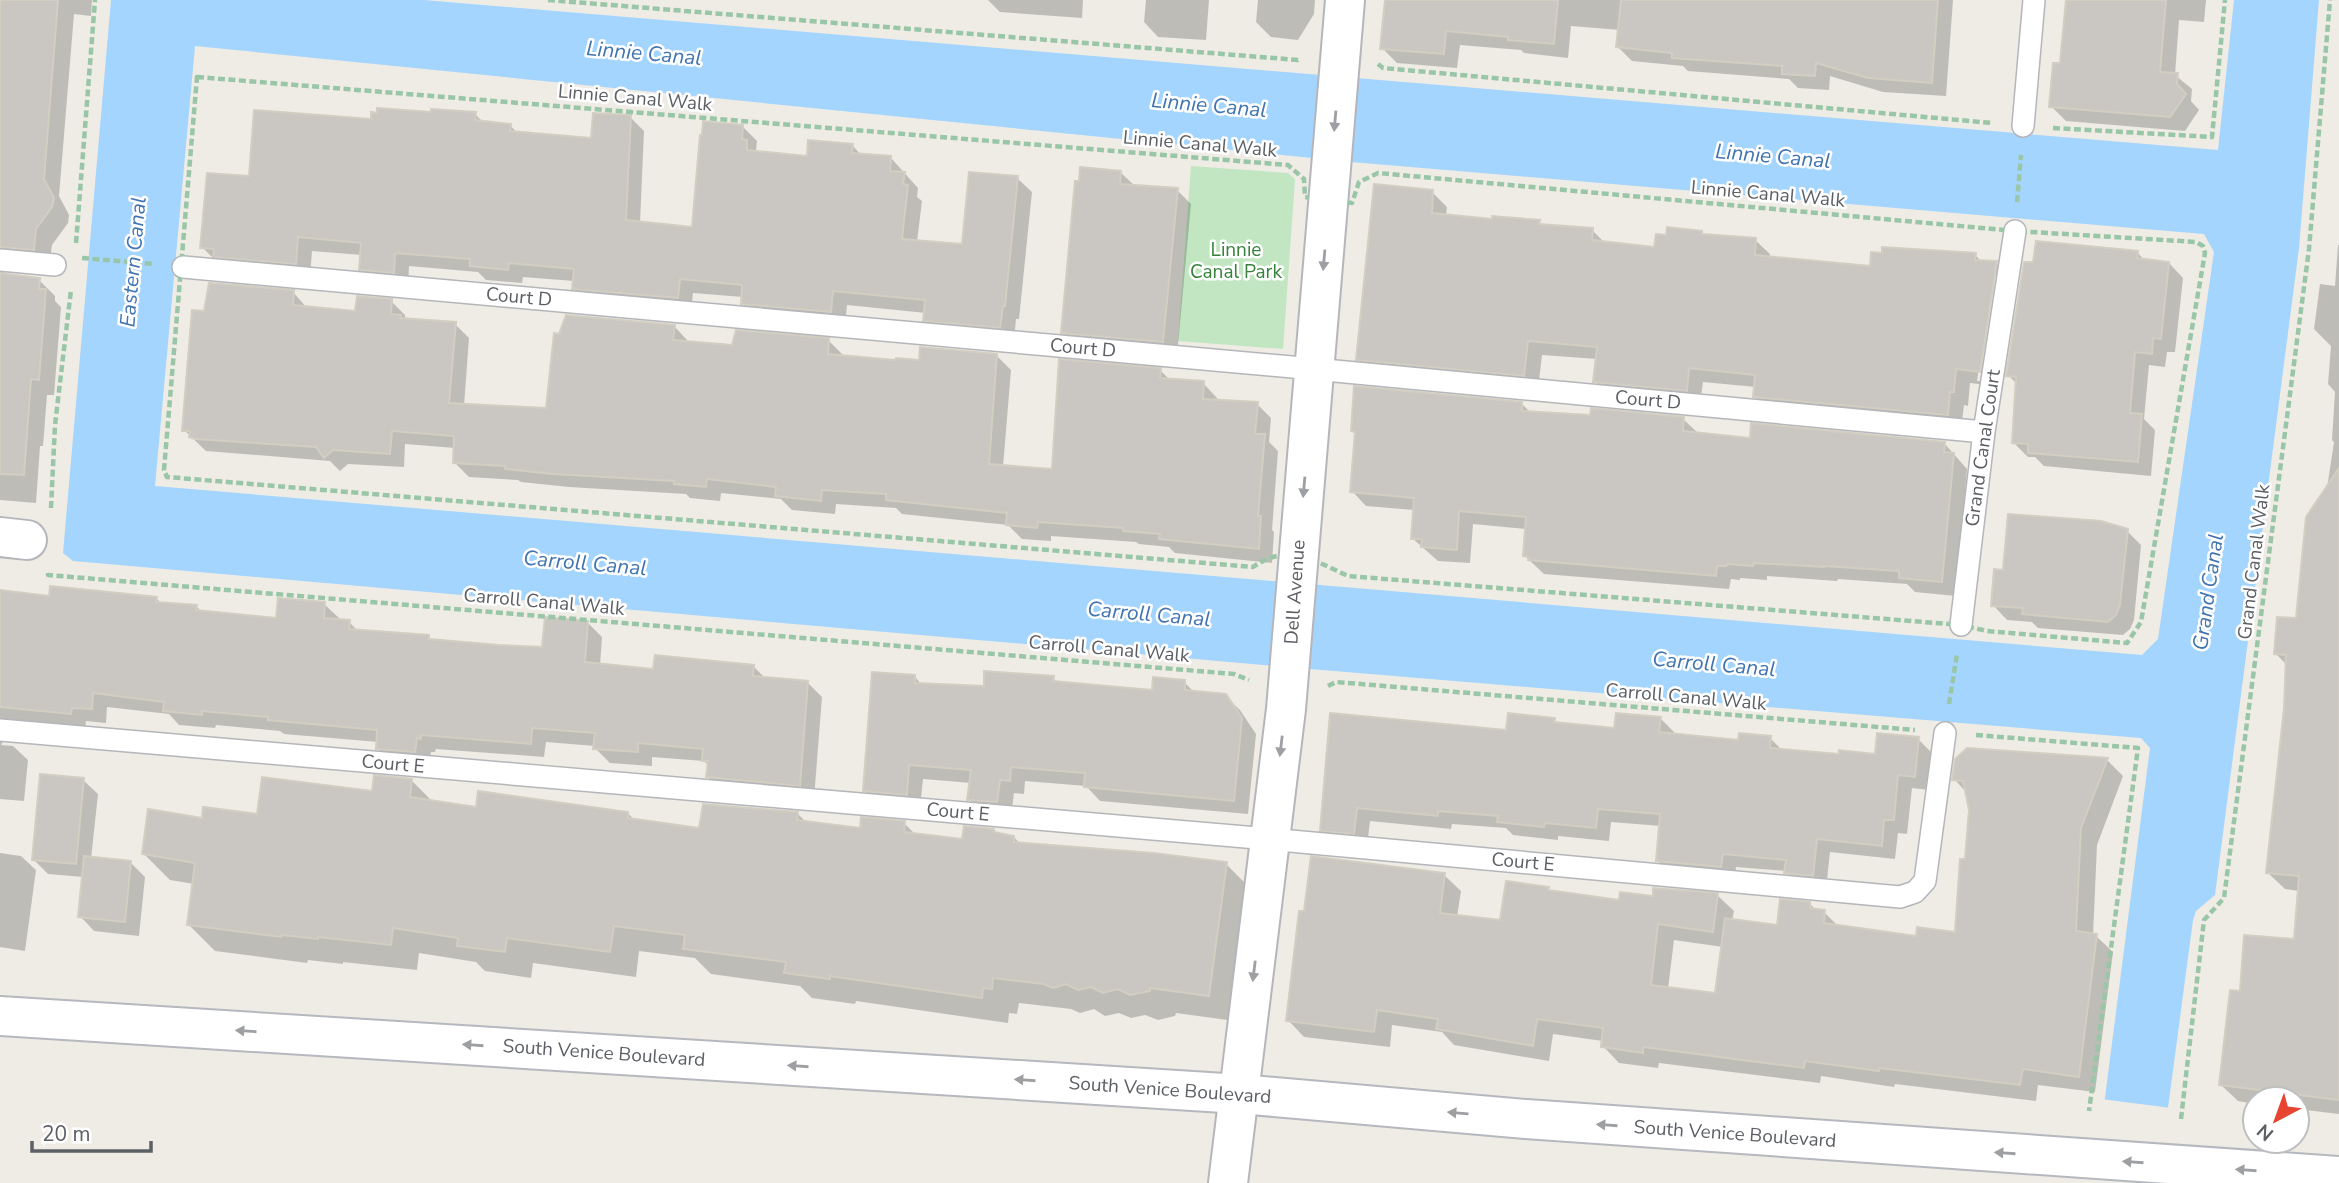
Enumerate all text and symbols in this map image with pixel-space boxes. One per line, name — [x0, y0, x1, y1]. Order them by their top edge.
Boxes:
water label: Linnie Canal — [585, 34, 703, 72]
street label: Linnie Canal Walk — [557, 78, 714, 118]
water label: Linnie Canal — [1150, 86, 1268, 124]
one-way arrow — [1329, 110, 1340, 132]
street label: Linnie Canal Walk — [1122, 124, 1279, 164]
water label: Linnie Canal — [1714, 137, 1832, 175]
street label: Linnie Canal Walk — [1690, 174, 1847, 214]
water label: Eastern Canal — [113, 196, 153, 328]
park label: Linnie Canal Park — [1190, 237, 1282, 285]
one-way arrow — [1318, 249, 1329, 271]
street label: Court D — [485, 281, 553, 313]
street label: Court D — [1049, 332, 1117, 364]
street label: Grand Canal Court — [1959, 367, 2007, 528]
street label: Court D — [1614, 384, 1682, 416]
one-way arrow — [1298, 476, 1309, 498]
street label: Grand Canal Walk — [2232, 482, 2276, 641]
water label: Grand Canal — [2186, 532, 2230, 652]
street label: Dell Avenue — [1278, 539, 1312, 645]
water label: Carroll Canal — [522, 544, 648, 582]
street label: Carroll Canal Walk — [462, 582, 626, 622]
water label: Carroll Canal — [1086, 595, 1212, 633]
street label: Carroll Canal Walk — [1027, 629, 1191, 669]
water label: Carroll Canal — [1651, 645, 1777, 683]
street label: Carroll Canal Walk — [1604, 677, 1768, 717]
one-way arrow — [1276, 735, 1287, 757]
street label: Court E — [360, 748, 426, 780]
street label: Court E — [925, 796, 991, 828]
street label: Court E — [1490, 846, 1556, 878]
one-way arrow — [1248, 961, 1259, 983]
one-way arrow — [235, 1025, 257, 1036]
street label: South Venice Boulevard — [502, 1033, 706, 1073]
one-way arrow — [462, 1039, 484, 1050]
one-way arrow — [787, 1060, 809, 1071]
street label: South Venice Boulevard — [1068, 1070, 1272, 1110]
one-way arrow — [1014, 1074, 1036, 1085]
north arrow — [2241, 1085, 2311, 1155]
one-way arrow — [1447, 1107, 1469, 1118]
scale bar — [32, 1110, 150, 1154]
street label: South Venice Boulevard — [1633, 1114, 1837, 1154]
text: N — [2252, 1118, 2279, 1147]
one-way arrow — [1596, 1119, 1618, 1130]
text: 20 m — [42, 1120, 91, 1148]
one-way arrow — [1994, 1147, 2016, 1158]
one-way arrow — [2122, 1156, 2144, 1167]
one-way arrow — [2235, 1164, 2257, 1175]

